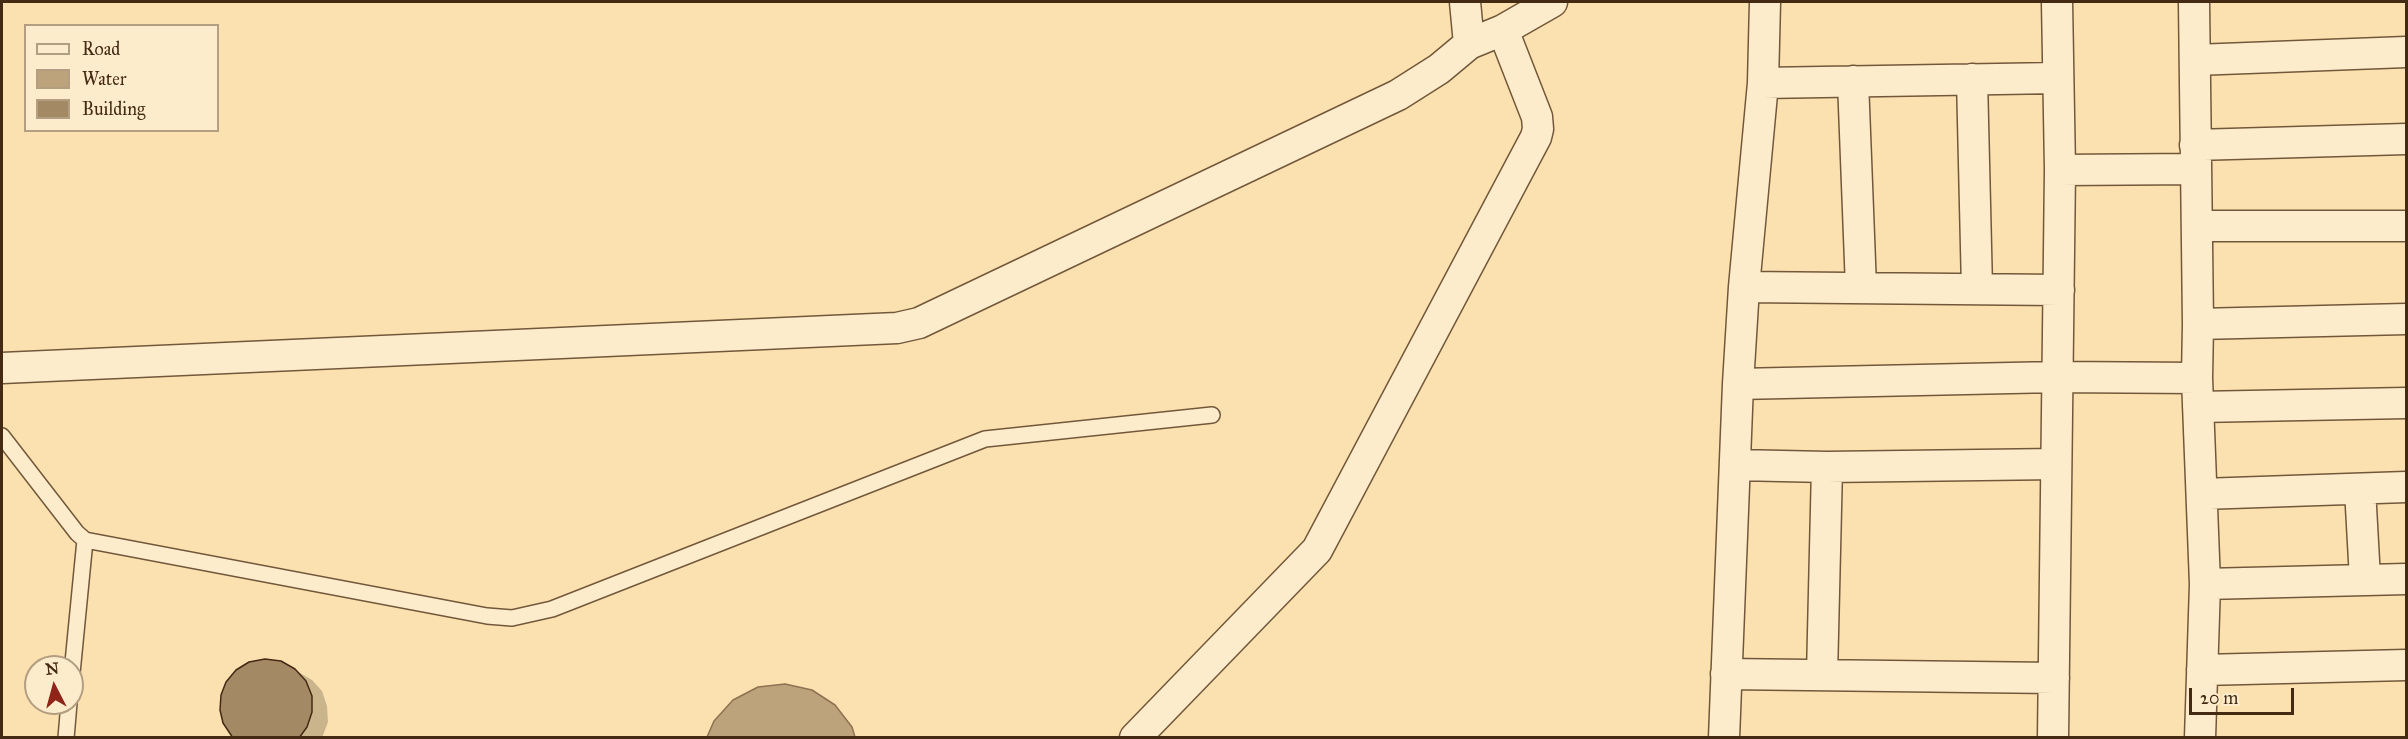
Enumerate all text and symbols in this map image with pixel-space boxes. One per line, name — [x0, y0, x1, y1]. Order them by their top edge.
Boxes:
legend — [24, 24, 219, 132]
text: Road — [82, 38, 120, 60]
text: Water — [82, 68, 126, 90]
text: Building — [82, 98, 145, 120]
north arrow — [24, 655, 84, 715]
text: N — [45, 658, 60, 679]
scale bar — [2192, 676, 2297, 714]
text: 20 m — [2200, 687, 2238, 709]

